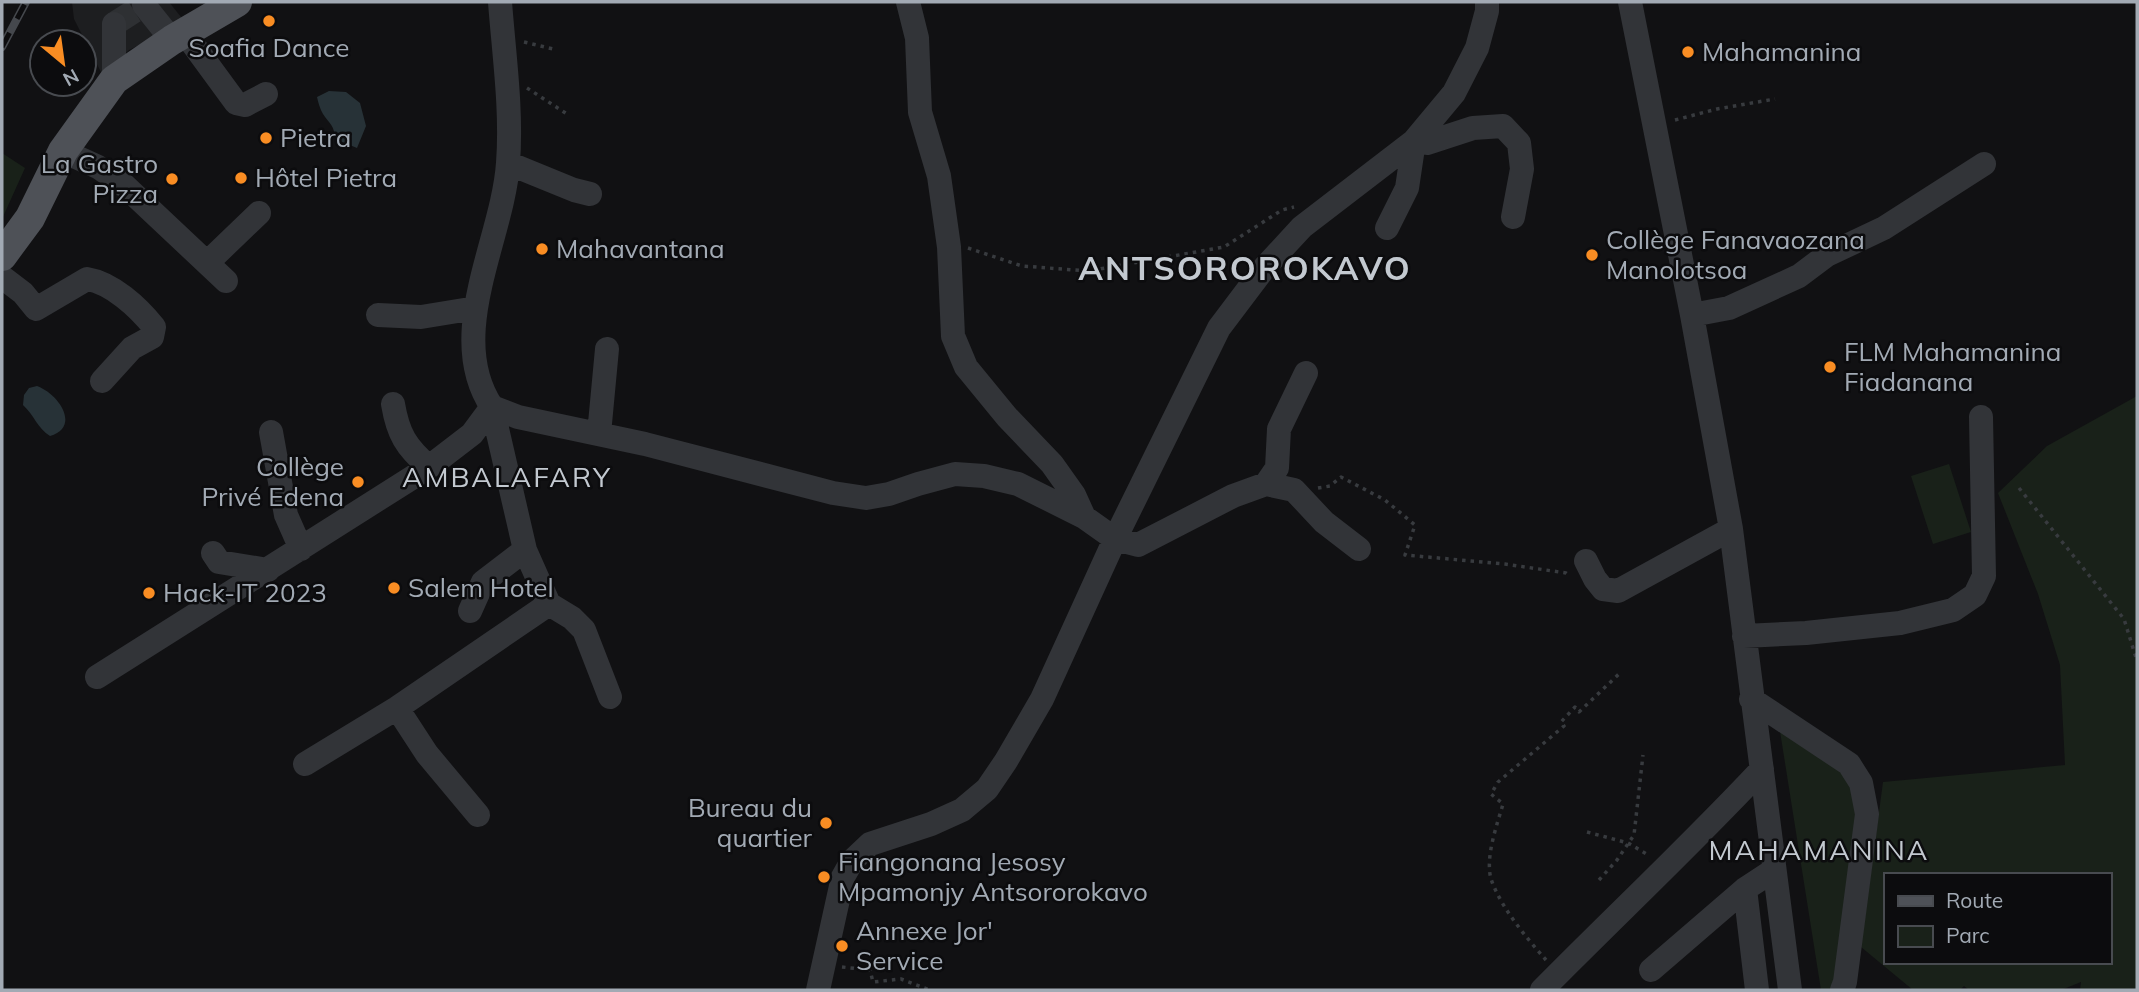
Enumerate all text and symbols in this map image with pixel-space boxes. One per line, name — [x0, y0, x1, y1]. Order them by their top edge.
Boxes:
marker: Soafia Dance — [261, 13, 277, 29]
north arrow — [28, 28, 98, 98]
place label: Soafia Dance — [189, 31, 349, 64]
place label: Mahamanina — [1702, 35, 1861, 68]
marker: Mahamanina — [1680, 44, 1696, 60]
text: N — [59, 64, 83, 92]
place label: Pietra — [280, 121, 351, 154]
marker: Pietra — [258, 130, 274, 146]
place label: La Gastro Pizza — [41, 147, 158, 210]
place label: Hôtel Pietra — [255, 161, 397, 194]
marker: Hôtel Pietra — [233, 170, 249, 186]
marker: La Gastro Pizza — [164, 171, 180, 187]
place label: Collège Fanavaozana Manolotsoa — [1606, 223, 1865, 286]
place label: Mahavantana — [556, 232, 725, 265]
marker: Mahavantana — [534, 241, 550, 257]
district label: ANTSOROROKAVO — [1078, 247, 1412, 288]
marker: Collège Fanavaozana Manolotsoa — [1584, 247, 1600, 263]
place label: FLM Mahamanina Fiadanana — [1844, 335, 2061, 398]
marker: FLM Mahamanina Fiadanana — [1822, 359, 1838, 375]
place label: Collège Privé Edena — [201, 450, 344, 513]
district label: AMBALAFARY — [402, 459, 612, 494]
marker: Collège Privé Edena — [350, 474, 366, 490]
place label: Salem Hotel — [408, 571, 554, 604]
place label: Hack-IT 2023 — [163, 576, 327, 609]
marker: Salem Hotel — [386, 580, 402, 596]
marker: Hack-IT 2023 — [141, 585, 157, 601]
place label: Bureau du quartier — [688, 791, 813, 854]
marker: Bureau du quartier — [818, 815, 834, 831]
district label: MAHAMANINA — [1709, 832, 1929, 867]
place label: Fiangonana Jesosy Mpamonjy Antsororokavo — [838, 845, 1148, 908]
marker: Fiangonana Jesosy Mpamonjy Antsororokavo — [816, 869, 832, 885]
legend — [1884, 873, 2111, 964]
text: Route — [1946, 887, 2003, 913]
place label: Annexe Jor' Service — [856, 914, 993, 977]
text: Parc — [1946, 922, 1990, 948]
marker: Annexe Jor' Service — [834, 938, 850, 954]

